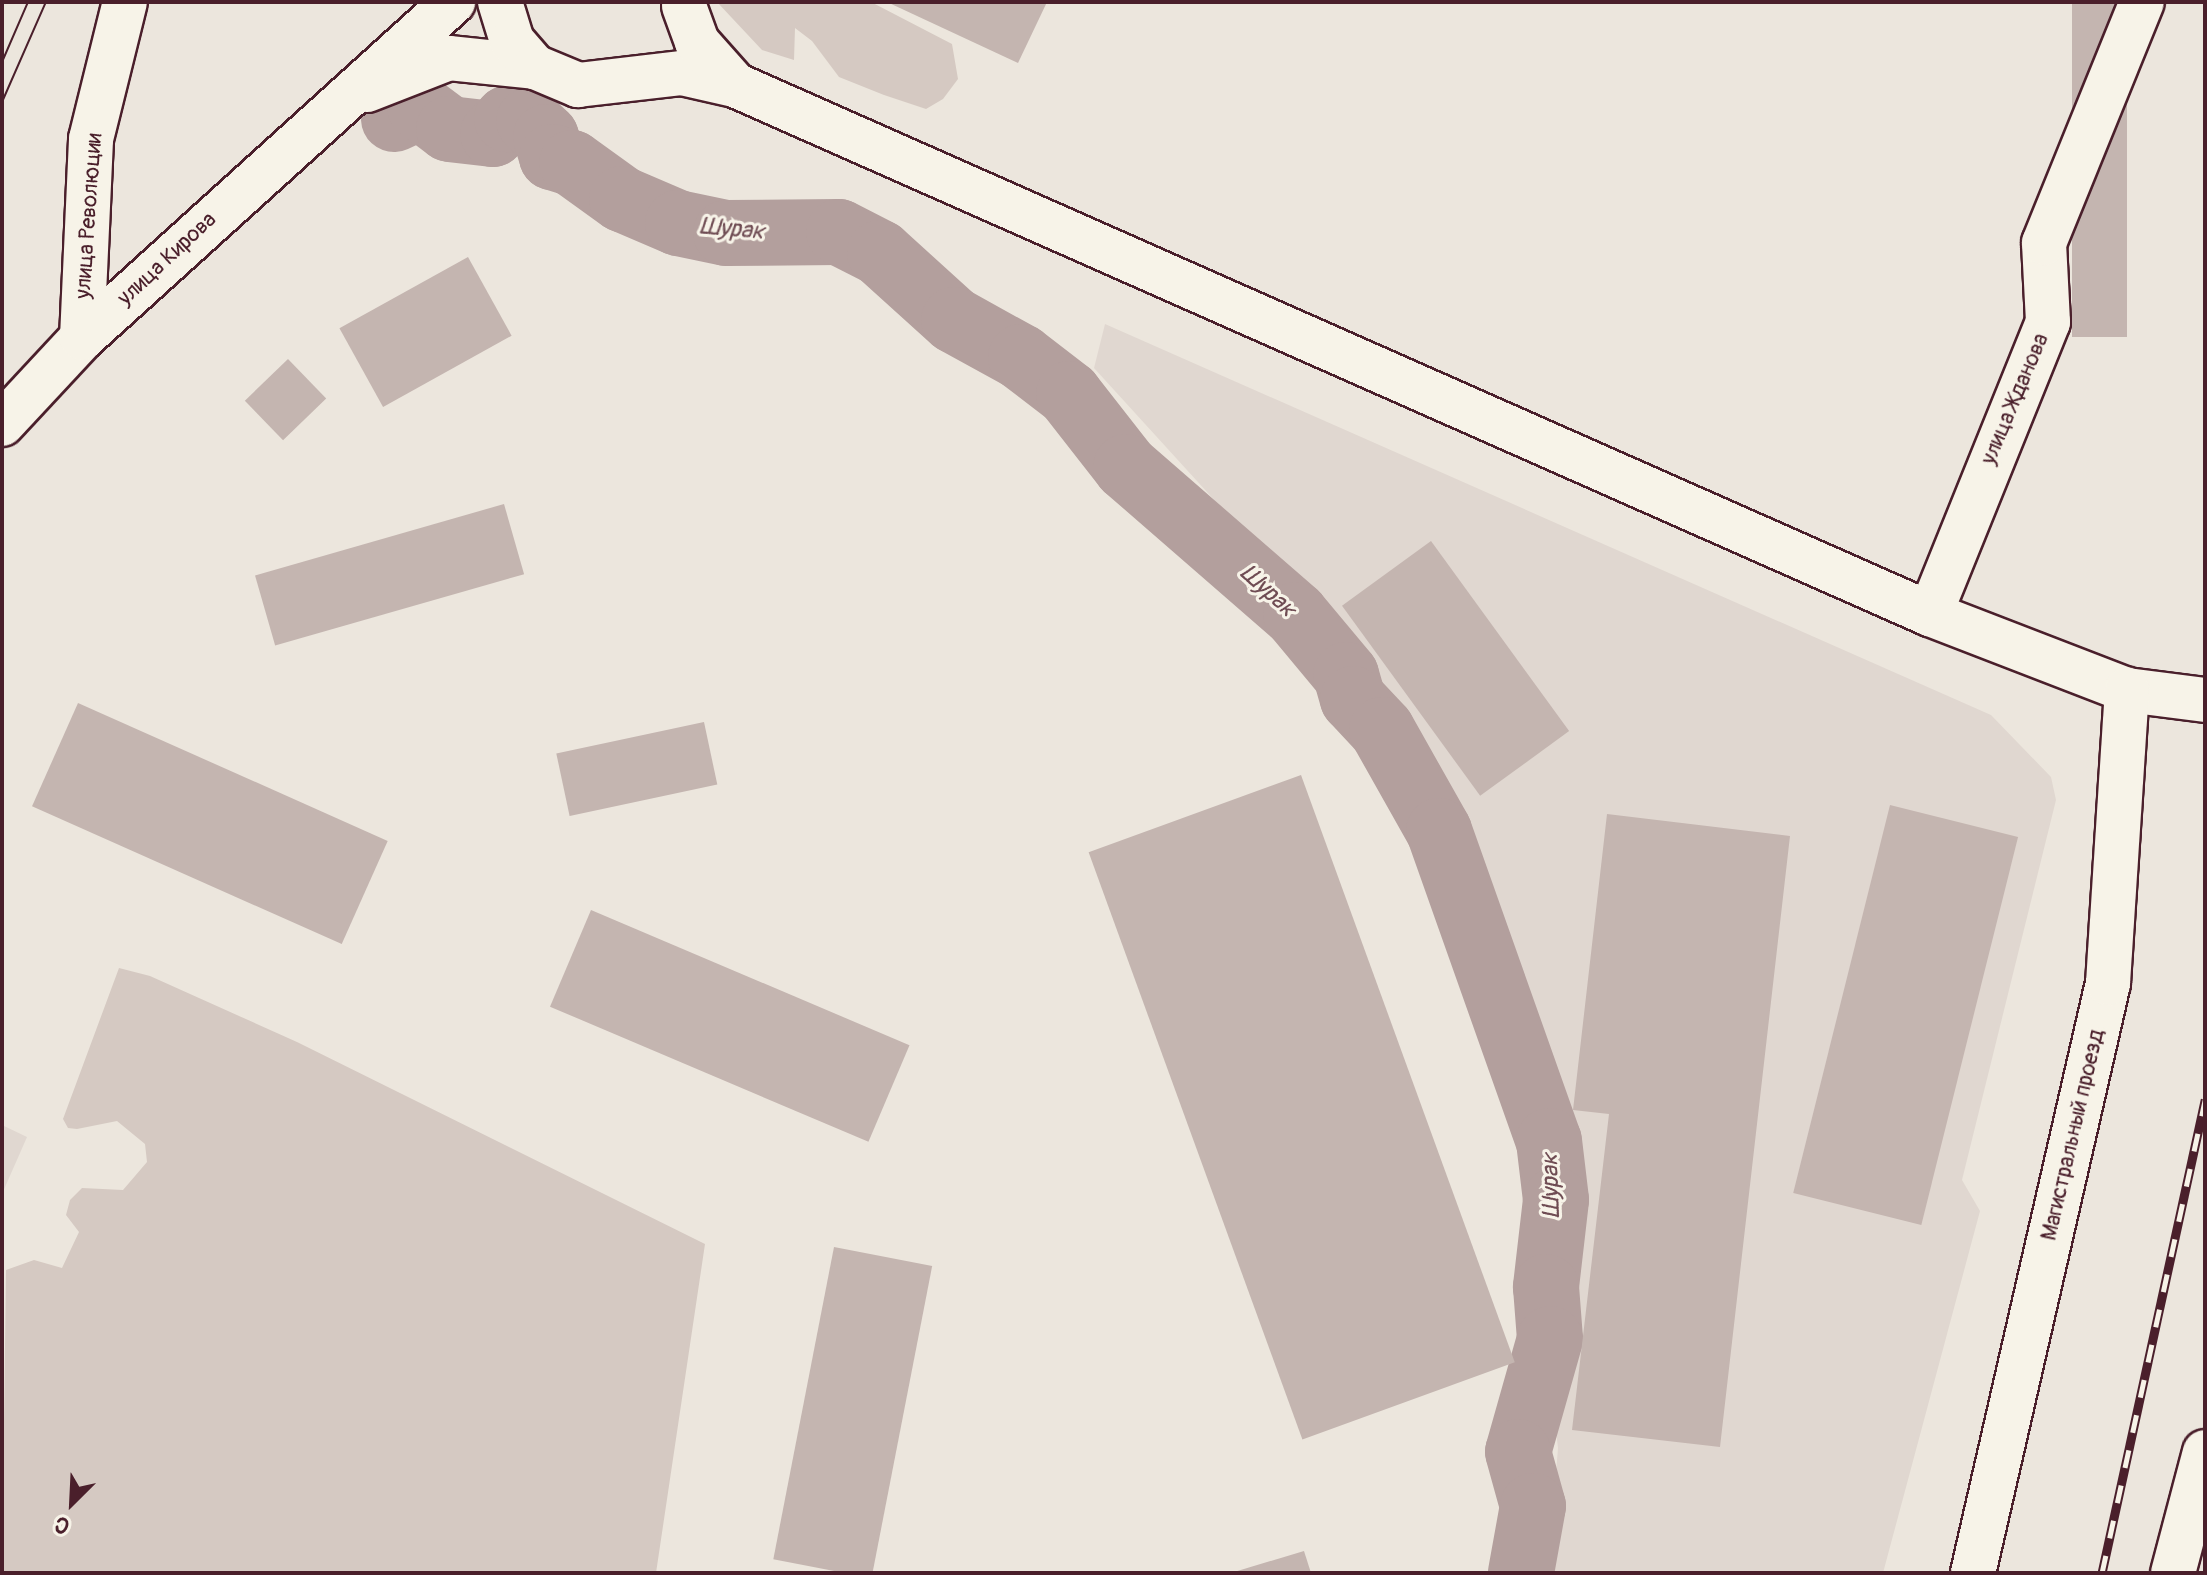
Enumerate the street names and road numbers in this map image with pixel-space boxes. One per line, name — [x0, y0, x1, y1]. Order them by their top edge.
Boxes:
street label: улица Революции — [70, 132, 108, 300]
street label: улица Кирова — [112, 207, 222, 311]
street label: улица Жданова — [1975, 329, 2055, 469]
street label: Магистральный проезд — [2036, 1027, 2110, 1243]

